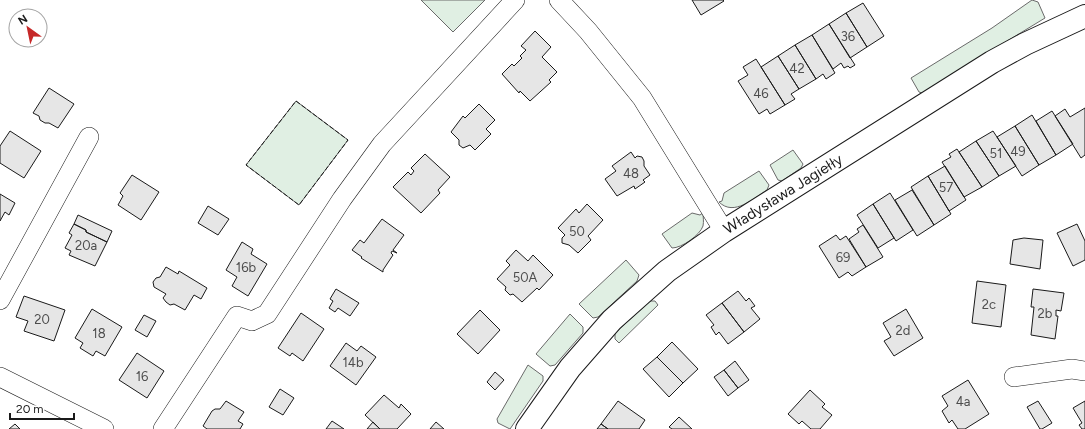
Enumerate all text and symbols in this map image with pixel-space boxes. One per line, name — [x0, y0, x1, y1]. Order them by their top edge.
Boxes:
north arrow — [8, 8, 48, 48]
text: N — [16, 12, 30, 28]
house number: 36 — [841, 29, 855, 44]
house number: 42 — [789, 61, 805, 76]
house number: 46 — [753, 86, 769, 101]
house number: 49 — [1010, 144, 1026, 159]
house number: 51 — [990, 146, 1002, 161]
street label: Władysława Jagiełły — [720, 150, 846, 238]
house number: 48 — [623, 166, 639, 181]
house number: 57 — [939, 180, 953, 195]
house number: 50 — [569, 224, 585, 239]
house number: 20a — [75, 238, 97, 253]
house number: 69 — [836, 250, 850, 265]
house number: 16b — [236, 260, 257, 275]
house number: 50A — [513, 270, 538, 285]
house number: 2c — [982, 297, 996, 312]
house number: 2b — [1038, 306, 1053, 321]
house number: 20 — [34, 312, 50, 327]
house number: 2d — [896, 323, 910, 338]
house number: 18 — [92, 326, 106, 341]
house number: 14b — [342, 355, 364, 370]
house number: 16 — [136, 369, 148, 384]
house number: 4a — [956, 394, 970, 409]
scale bar — [10, 395, 74, 421]
text: 20 m — [16, 402, 44, 416]

